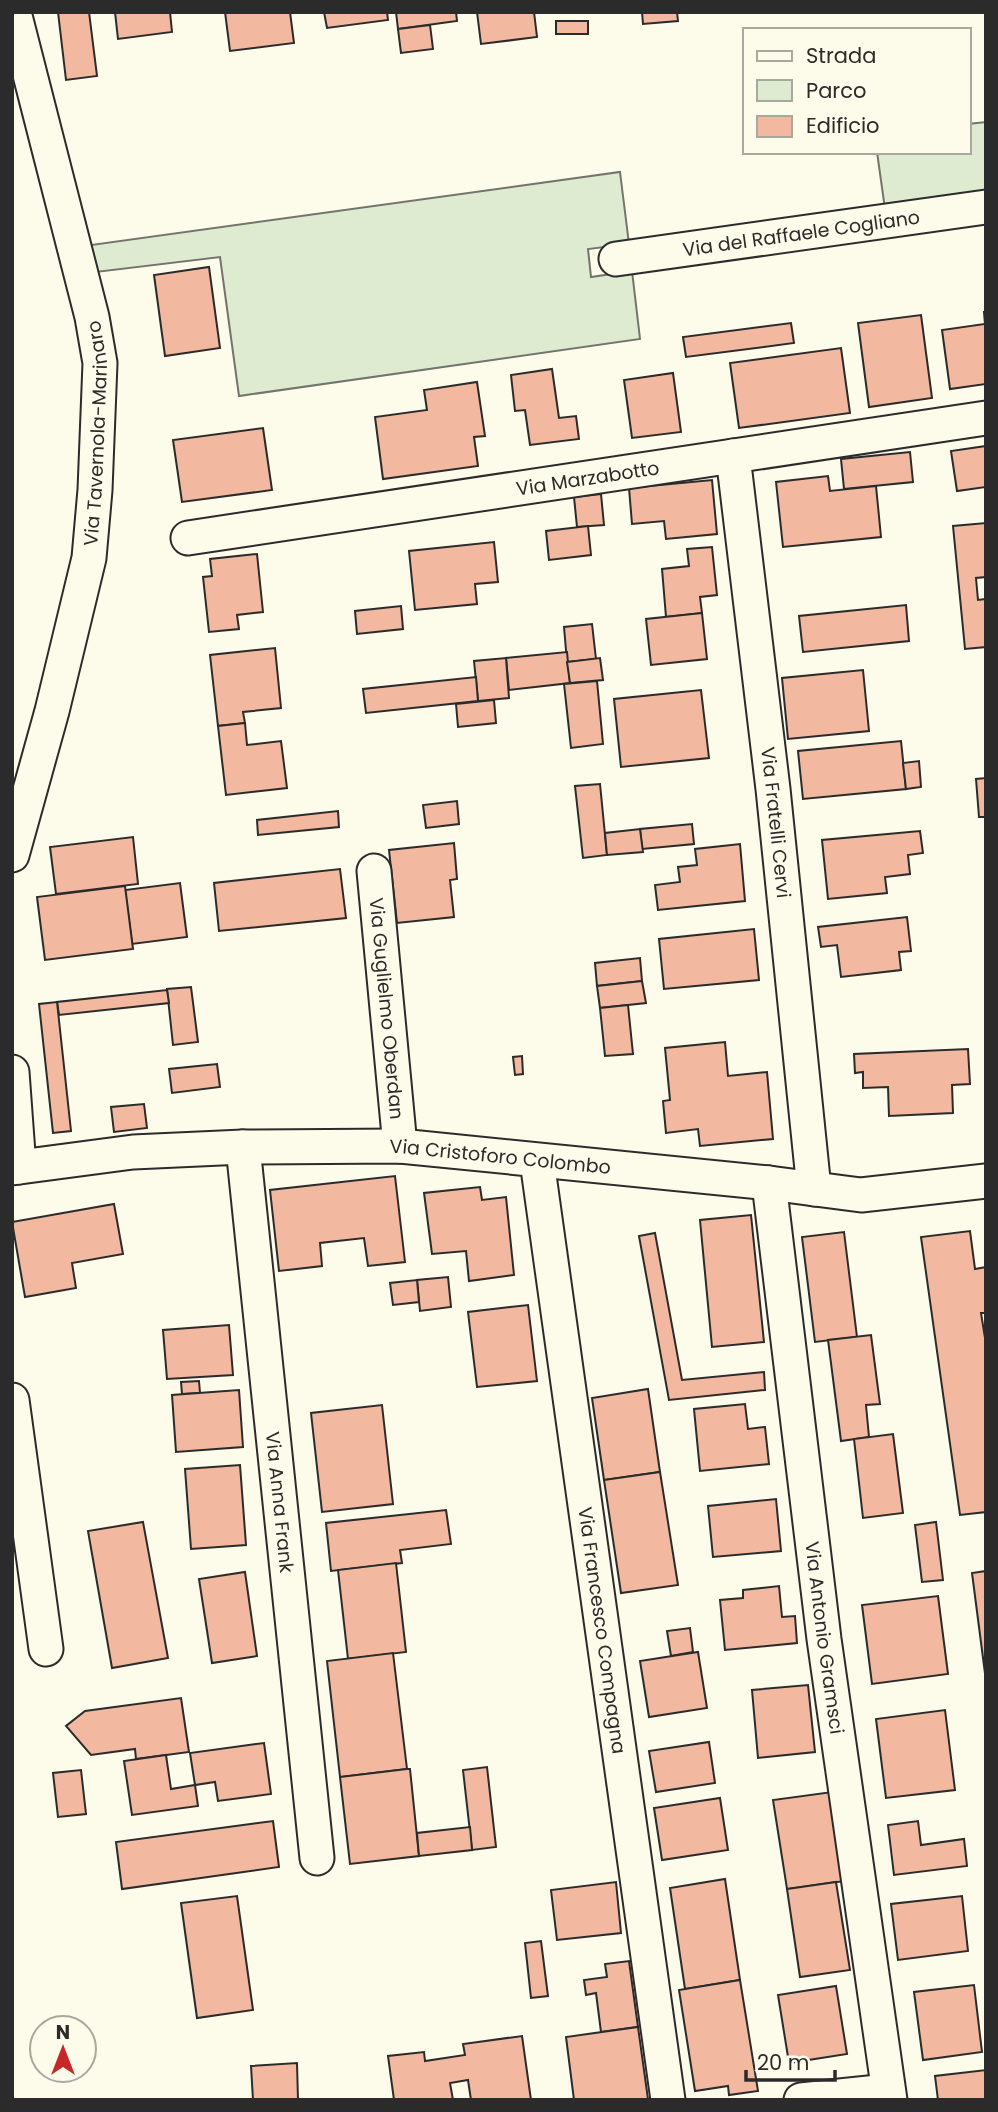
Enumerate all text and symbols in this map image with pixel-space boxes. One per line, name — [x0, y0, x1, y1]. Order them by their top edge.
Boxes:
legend — [743, 28, 970, 154]
text: Strada — [806, 41, 876, 70]
text: Parco — [806, 76, 866, 105]
text: Edificio — [806, 111, 880, 140]
street label: Via del Raffaele Cogliano — [681, 203, 922, 263]
street label: Via Tavernola-Marinaro — [77, 319, 114, 547]
street label: Via Marzabotto — [514, 454, 661, 502]
street label: Via Fratelli Cervi — [755, 745, 798, 899]
street label: Via Guglielmo Oberdan — [363, 896, 411, 1120]
street label: Via Cristoforo Colombo — [390, 1132, 612, 1181]
street label: Via Anna Frank — [259, 1430, 301, 1574]
street label: Via Francesco Compagna — [572, 1505, 633, 1756]
street label: Via Antonio Gramsci — [799, 1540, 851, 1736]
north arrow — [28, 2014, 98, 2084]
text: N — [56, 2019, 70, 2046]
scale bar — [746, 2038, 835, 2082]
text: 20 m — [757, 2048, 810, 2077]

